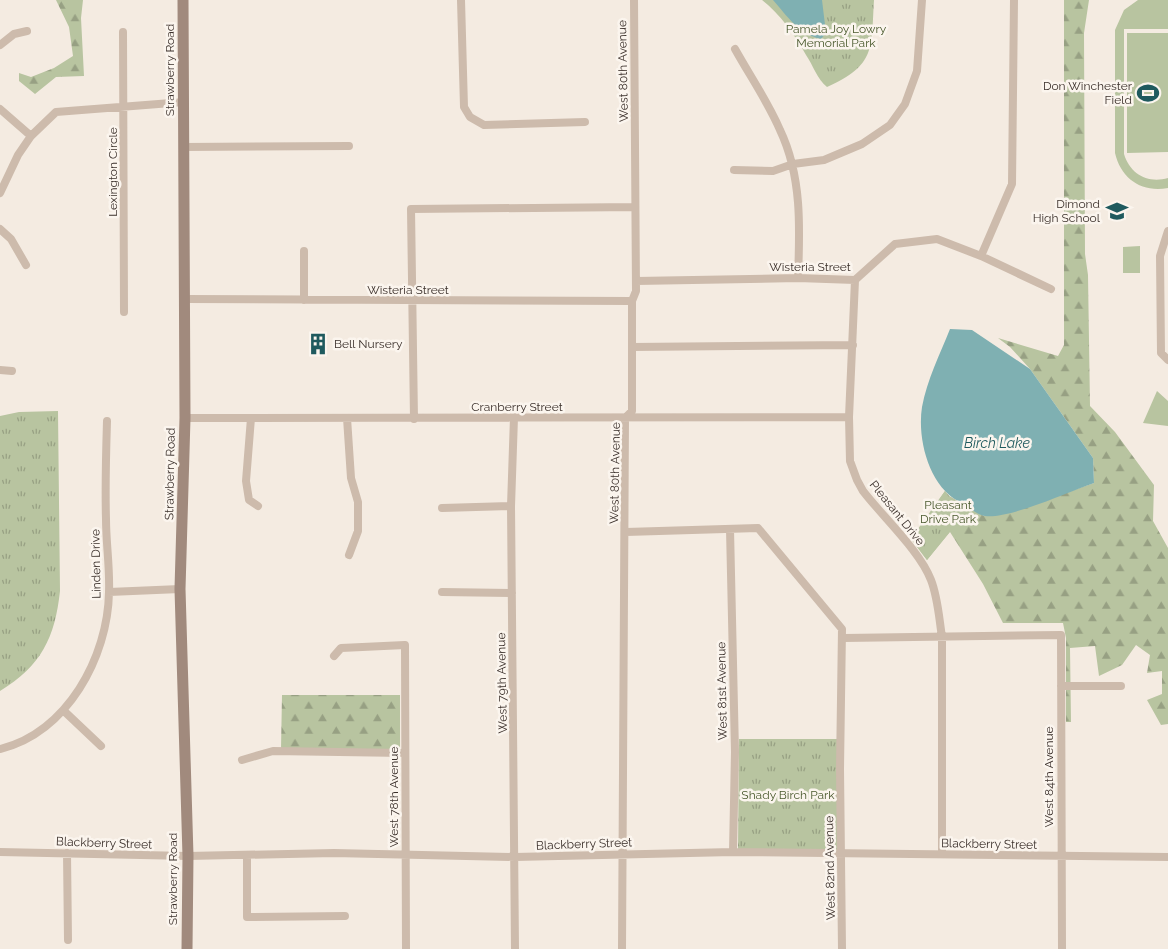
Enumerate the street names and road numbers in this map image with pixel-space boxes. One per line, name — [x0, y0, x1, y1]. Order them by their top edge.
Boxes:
street label: West 80th Avenue — [615, 20, 631, 122]
street label: Strawberry Road — [163, 24, 177, 116]
street label: Lexington Circle — [106, 127, 120, 217]
street label: Wisteria Street — [769, 260, 851, 274]
street label: Wisteria Street — [367, 283, 449, 297]
street label: Cranberry Street — [471, 400, 563, 414]
street label: West 80th Avenue — [607, 422, 623, 524]
street label: Strawberry Road — [162, 428, 178, 520]
street label: Pleasant Drive — [867, 478, 927, 548]
street label: Linden Drive — [88, 529, 104, 599]
street label: West 79th Avenue — [494, 632, 510, 734]
street label: West 81st Avenue — [714, 642, 730, 740]
street label: West 84th Avenue — [1042, 726, 1056, 828]
street label: West 78th Avenue — [387, 746, 401, 848]
street label: West 82nd Avenue — [822, 816, 838, 920]
street label: Strawberry Road — [166, 833, 180, 925]
street label: Blackberry Street — [56, 834, 152, 852]
street label: Blackberry Street — [536, 835, 632, 853]
street label: Blackberry Street — [941, 836, 1037, 852]

